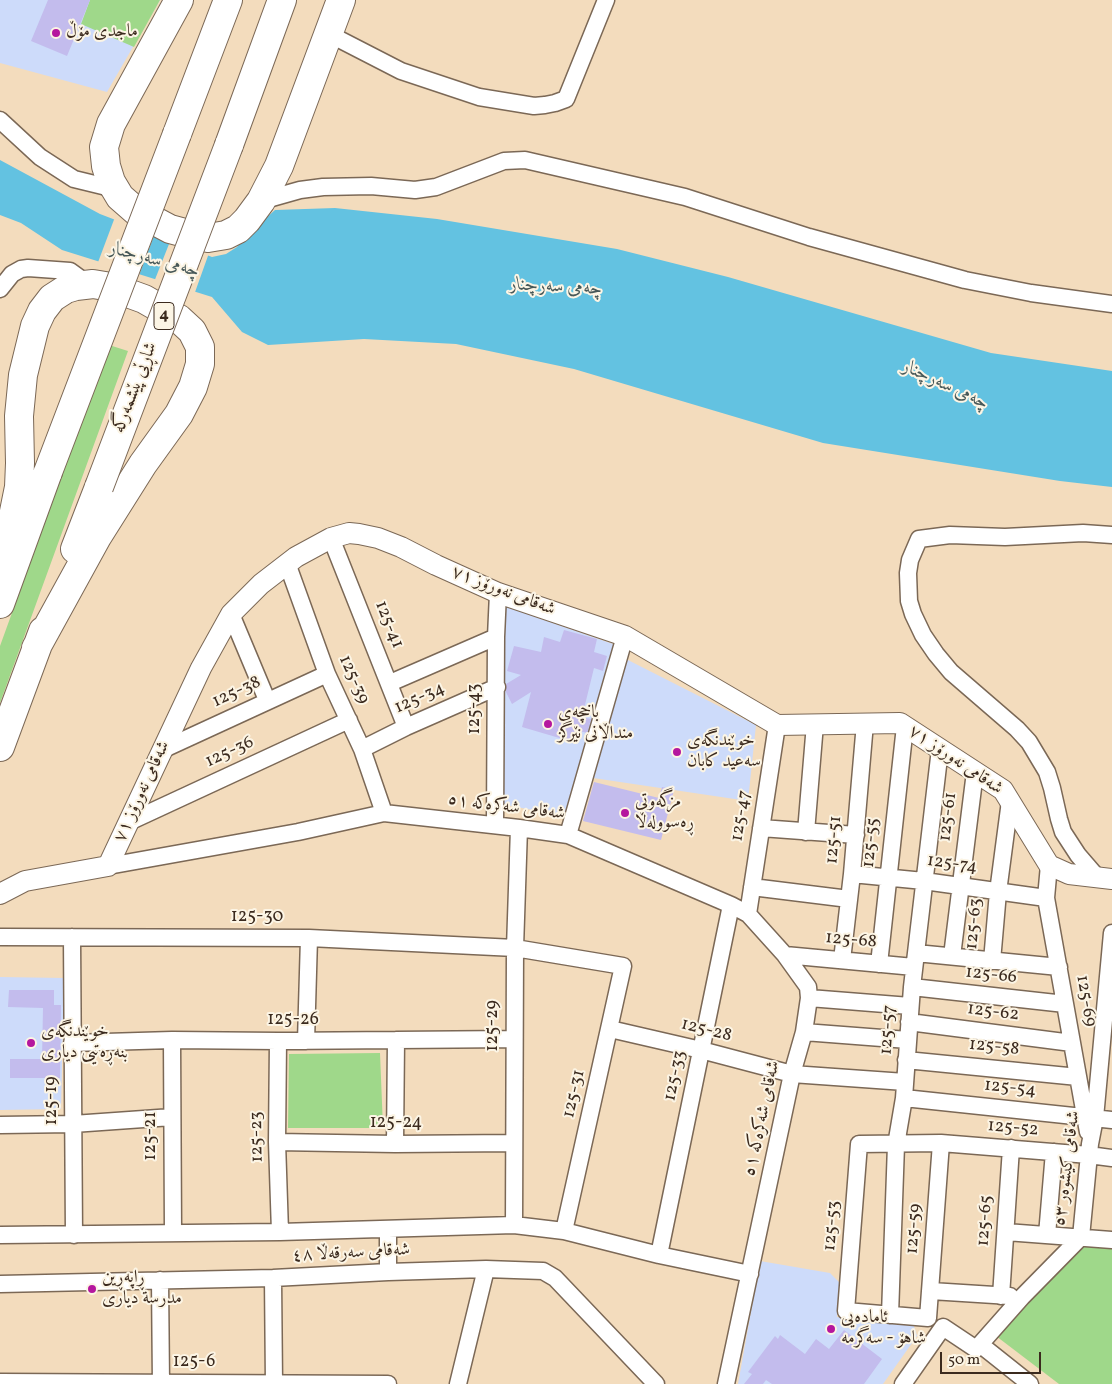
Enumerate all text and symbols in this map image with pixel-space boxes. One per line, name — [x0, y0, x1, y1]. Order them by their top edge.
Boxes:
place label: ماجدی مۆڵ — [66, 22, 138, 44]
marker: ماجدی مۆڵ — [50, 27, 62, 39]
water label: چەمی سەرچنار — [106, 238, 202, 284]
water label: چەمی سەرچنار — [509, 274, 603, 302]
road number: 4 — [154, 302, 174, 330]
street label: شاڕێی پێشمەرگە — [109, 340, 163, 436]
water label: چەمی سەرچنار — [898, 356, 992, 416]
street label: شەقامی نەورۆز ٧١ — [448, 562, 558, 622]
street label: 125-41 — [369, 598, 407, 652]
street label: 125-39 — [333, 652, 373, 708]
street label: 125-38 — [209, 672, 265, 714]
street label: 125-34 — [391, 678, 449, 720]
street label: 125-43 — [465, 683, 487, 735]
place label: باخچەی منداڵانی نێرگز — [558, 703, 633, 746]
marker: باخچەی منداڵانی نێرگز — [542, 718, 554, 730]
street label: شەقامی نەورۆز ٧١ — [904, 721, 1006, 801]
place label: خوێندنگەی سەعید کابان — [687, 731, 761, 774]
street label: 125-36 — [202, 732, 258, 774]
street label: شەقامی نەورۆز ٧١ — [110, 738, 176, 846]
marker: خوێندنگەی سەعید کابان — [671, 746, 683, 758]
street label: 125-47 — [727, 789, 757, 843]
street label: شەقامی شەکرەکە ٥١ — [446, 790, 566, 826]
street label: 125-61 — [935, 791, 963, 843]
place label: مزگەوتی ڕەسوولەڵا — [635, 792, 694, 834]
marker: مزگەوتی ڕەسوولەڵا — [619, 807, 631, 819]
street label: 125-51 — [822, 815, 848, 865]
street label: 125-55 — [859, 817, 885, 869]
street label: 125-74 — [925, 851, 979, 879]
street label: 125-63 — [962, 897, 988, 951]
street label: 125-30 — [231, 907, 283, 929]
street label: 125-68 — [824, 928, 878, 954]
street label: 125-66 — [964, 963, 1018, 989]
street label: 125-69 — [1070, 974, 1100, 1028]
street label: 125-62 — [966, 999, 1020, 1027]
street label: 125-29 — [483, 1000, 505, 1052]
street label: 125-57 — [876, 1004, 902, 1056]
street label: 125-26 — [267, 1010, 319, 1032]
street label: 125-28 — [678, 1014, 734, 1048]
place label: خوێندنگەی بنەڕەتیی دیاری — [41, 1022, 128, 1064]
street label: 125-58 — [968, 1035, 1020, 1061]
marker: خوێندنگەی بنەڕەتیی دیاری — [25, 1037, 37, 1049]
street label: 125-33 — [660, 1049, 692, 1103]
street label: شەقامی شەکرەکە ٥١ — [740, 1059, 786, 1179]
street label: 125-31 — [559, 1068, 591, 1120]
street label: 125-19 — [42, 1076, 64, 1126]
street label: 125-54 — [983, 1076, 1037, 1102]
street label: شەقامی کیشوەر ٥٣ — [1050, 1110, 1086, 1228]
street label: 125-21 — [141, 1111, 163, 1161]
street label: 125-23 — [247, 1111, 269, 1163]
street label: 125-24 — [370, 1113, 422, 1135]
street label: 125-52 — [987, 1116, 1039, 1142]
street label: 125-65 — [973, 1195, 999, 1247]
street label: 125-53 — [820, 1200, 846, 1252]
street label: 125-59 — [902, 1203, 928, 1255]
street label: شەقامی سەرقەڵا ٤٨ — [291, 1240, 411, 1268]
place label: ڕاپەڕین مدرسة ديارى — [102, 1268, 182, 1310]
marker: ڕاپەڕین مدرسة ديارى — [86, 1283, 98, 1295]
place label: ئامادەیی شاهۆ - سەگرمە — [841, 1308, 926, 1350]
marker: ئامادەیی شاهۆ - سەگرمە — [825, 1323, 837, 1335]
scale bar — [942, 1342, 1043, 1374]
text: 50 m — [948, 1350, 980, 1371]
street label: 125-6 — [173, 1352, 215, 1374]

